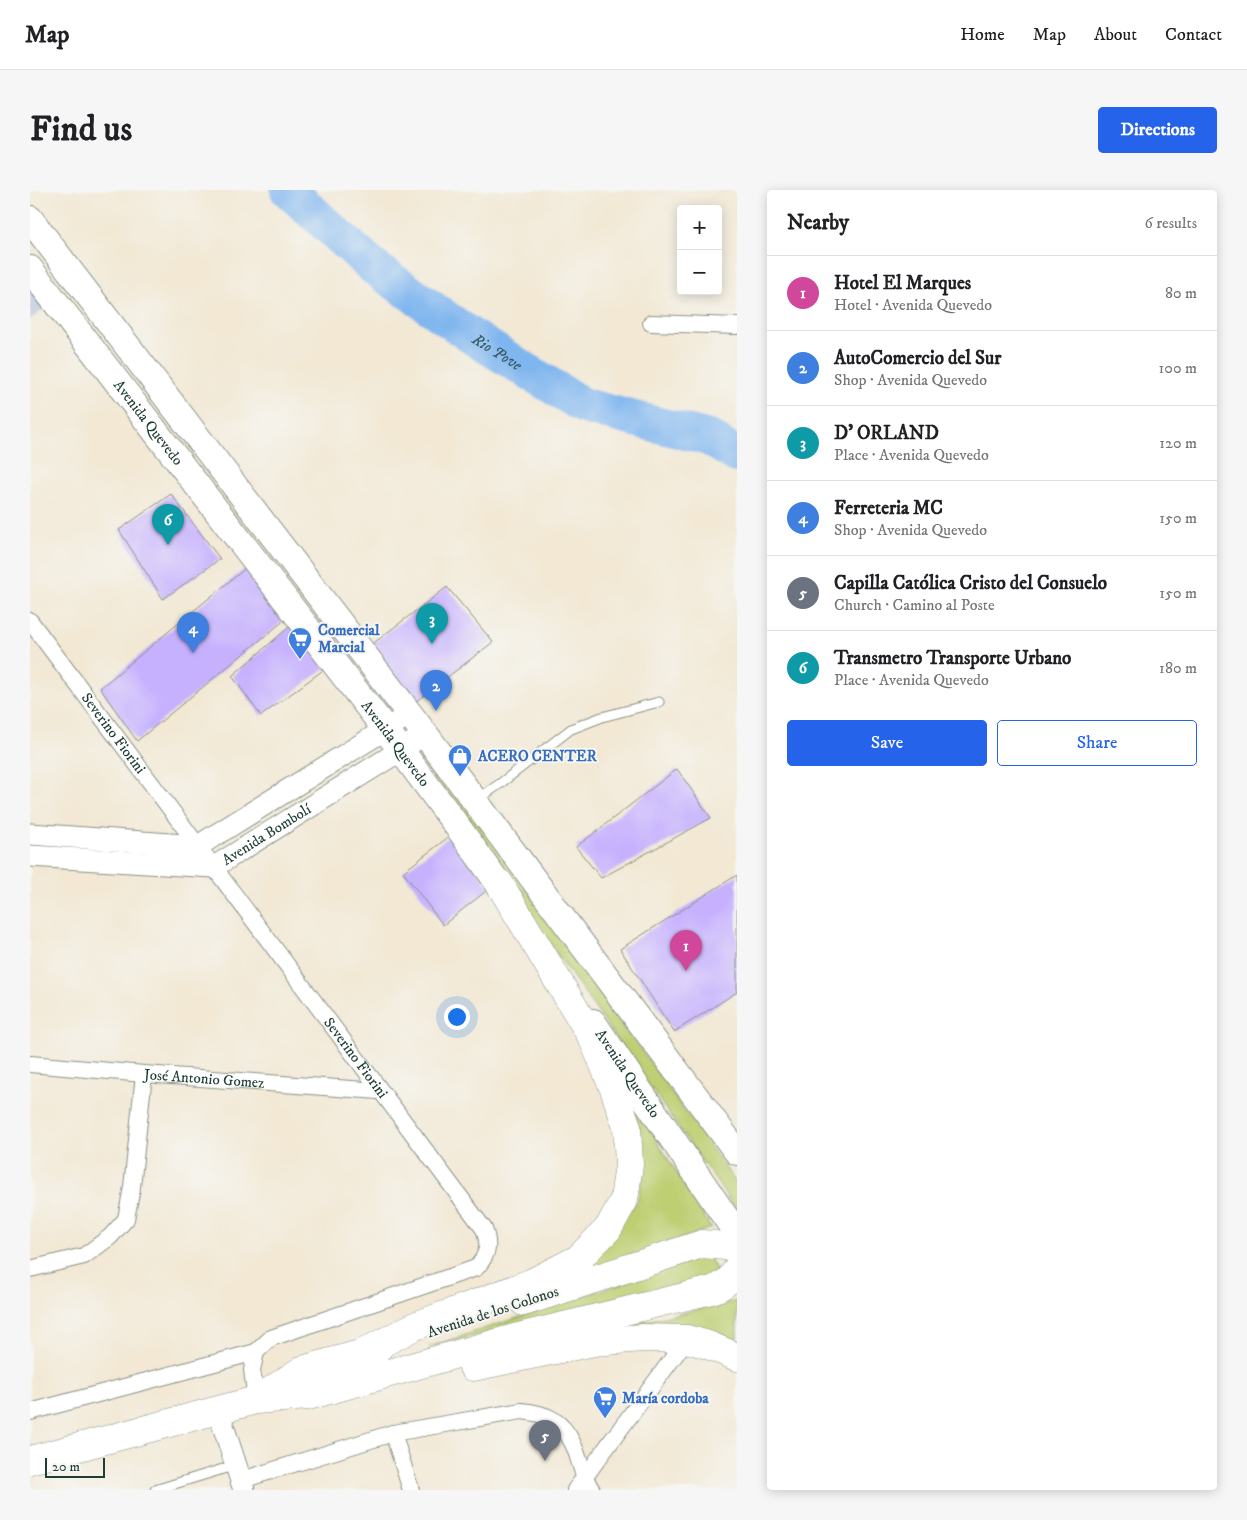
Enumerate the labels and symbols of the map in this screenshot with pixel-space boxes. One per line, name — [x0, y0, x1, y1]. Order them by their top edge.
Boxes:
water label: Rio Pove — [467, 329, 526, 375]
street label: Avenida Quevedo — [110, 376, 188, 469]
pin: 6 — [152, 504, 184, 545]
pin: 3 — [416, 603, 448, 644]
pin: 4 — [177, 612, 209, 653]
place label: Comercial Marcial — [318, 621, 380, 657]
supermarket icon: Comercial Marcial — [287, 626, 313, 660]
pin: 2 — [420, 670, 452, 711]
street label: Severino Fiorini — [77, 689, 150, 777]
street label: Avenida Quevedo — [357, 696, 434, 790]
shop icon: ACERO CENTER — [447, 743, 473, 777]
place label: ACERO CENTER — [477, 747, 598, 766]
street label: Avenida Bombolí — [218, 799, 315, 869]
pin: 1 — [670, 930, 702, 971]
your location — [444, 1004, 470, 1030]
street label: Severino Fiorini — [320, 1013, 393, 1102]
street label: Avenida Quevedo — [591, 1025, 665, 1121]
street label: José Antonio Gomez — [141, 1064, 266, 1092]
street label: Avenida de los Colonos — [425, 1282, 561, 1342]
supermarket icon: María cordoba — [592, 1385, 618, 1419]
place label: María cordoba — [622, 1389, 709, 1408]
pin: 5 — [529, 1420, 561, 1461]
scale bar — [45, 1455, 105, 1478]

